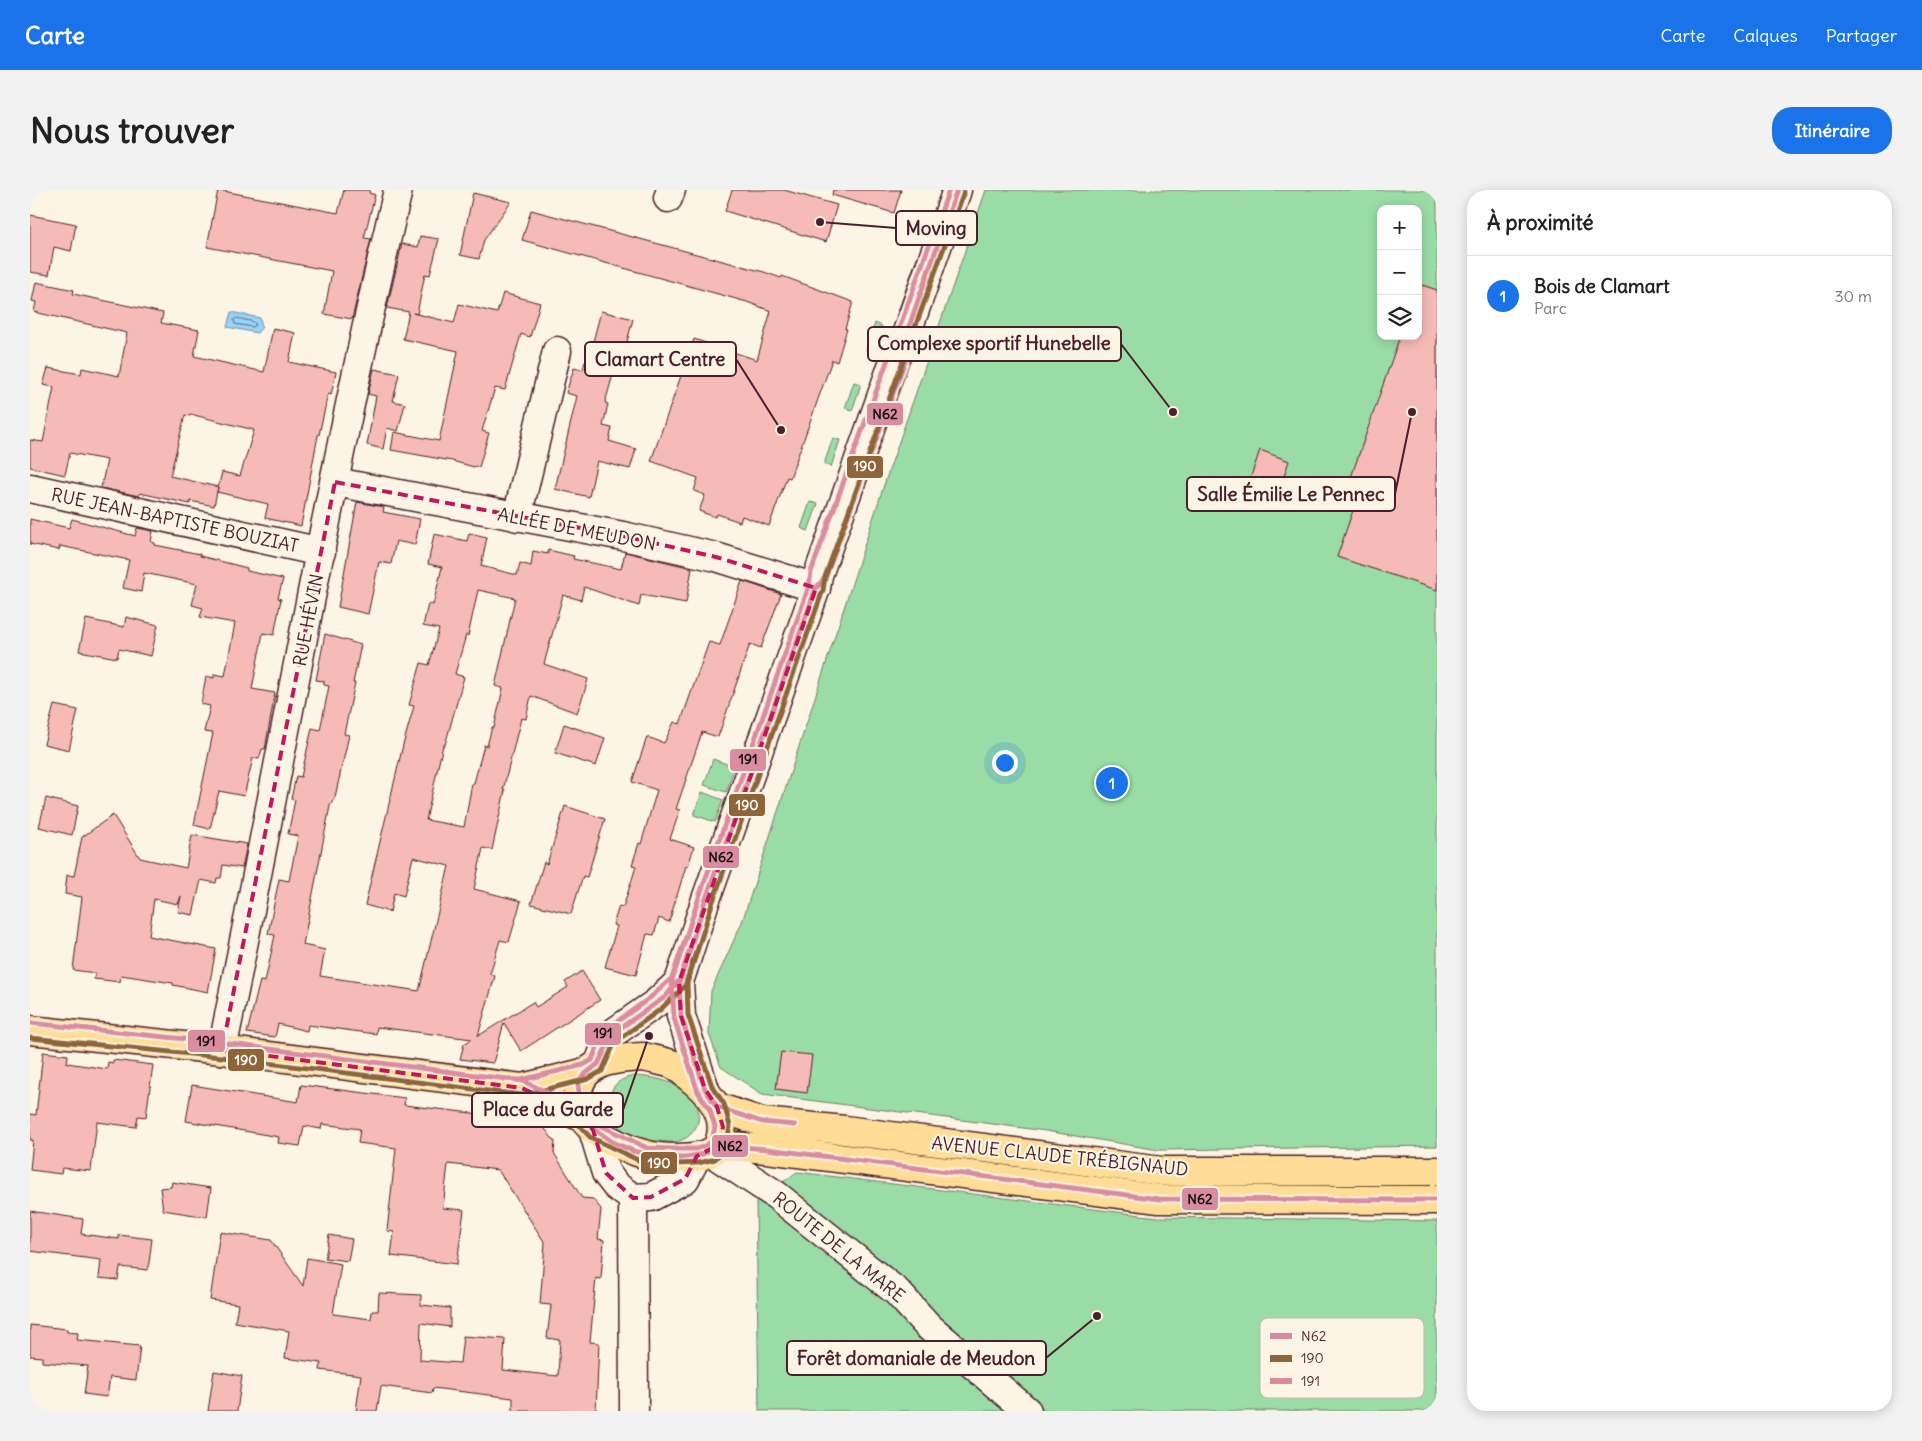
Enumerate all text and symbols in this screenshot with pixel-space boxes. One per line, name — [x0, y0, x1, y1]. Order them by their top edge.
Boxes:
text: Carte — [25, 20, 85, 50]
text: Carte — [1660, 24, 1705, 47]
text: Calques — [1733, 24, 1798, 47]
text: Partager — [1826, 24, 1897, 47]
button: Itinéraire — [1772, 107, 1892, 154]
text: Nous trouver — [30, 108, 234, 152]
map controls — [1377, 205, 1422, 340]
button: + — [1377, 205, 1422, 250]
text: À proximité — [1487, 209, 1594, 236]
callout: Moving — [896, 211, 977, 245]
text: Moving — [905, 216, 967, 240]
button: − — [1377, 250, 1422, 295]
text: Bois de Clamart — [1534, 274, 1670, 298]
text: 1 — [1500, 286, 1506, 306]
text: 30 m — [1835, 286, 1872, 306]
button: layers — [1377, 295, 1422, 340]
text: Parc — [1534, 298, 1567, 318]
callout: Complexe sportif Hunebelle — [868, 327, 1121, 361]
text: Complexe sportif Hunebelle — [877, 331, 1111, 355]
callout: Clamart Centre — [585, 342, 736, 376]
text: Clamart Centre — [595, 347, 725, 371]
line badge: N62 — [866, 402, 904, 426]
text: N62 — [872, 405, 898, 423]
line badge: 190 — [846, 455, 884, 479]
text: 190 — [854, 457, 876, 475]
callout: Salle Émilie Le Pennec — [1187, 477, 1395, 511]
text: Salle Émilie Le Pennec — [1197, 481, 1385, 506]
street label: RUE JEAN-BAPTISTE BOUZIAT — [49, 483, 301, 557]
street label: ALLÉE DE MEUDON — [496, 502, 658, 556]
street label: RUE HÉVIN — [288, 572, 328, 668]
line badge: 191 — [729, 748, 767, 772]
text: 191 — [738, 750, 758, 768]
your location — [992, 750, 1018, 776]
pin: 1 — [1096, 764, 1128, 802]
line badge: 190 — [728, 793, 766, 817]
text: 190 — [736, 796, 758, 814]
line badge: N62 — [702, 845, 740, 869]
text: N62 — [708, 848, 734, 866]
line badge: 191 — [584, 1022, 622, 1046]
text: 191 — [593, 1024, 613, 1042]
line badge: 191 — [187, 1029, 226, 1053]
text: 191 — [196, 1032, 216, 1050]
line badge: 190 — [227, 1048, 265, 1072]
text: 190 — [235, 1051, 257, 1069]
callout: Place du Garde — [472, 1093, 623, 1127]
text: Place du Garde — [483, 1097, 613, 1121]
street label: AVENUE CLAUDE TRÉBIGNAUD — [930, 1131, 1190, 1181]
line badge: N62 — [711, 1134, 749, 1158]
text: N62 — [717, 1137, 743, 1155]
line badge: 190 — [640, 1151, 678, 1175]
text: 190 — [648, 1154, 670, 1172]
street label: ROUTE DE LA MARE — [768, 1187, 910, 1307]
line badge: N62 — [1181, 1187, 1219, 1211]
text: N62 — [1187, 1190, 1213, 1208]
legend — [1260, 1318, 1424, 1398]
text: N62 — [1301, 1327, 1327, 1345]
callout: Forêt domaniale de Meudon — [787, 1341, 1046, 1375]
text: Forêt domaniale de Meudon — [797, 1346, 1035, 1370]
text: 190 — [1301, 1349, 1324, 1367]
text: 191 — [1301, 1372, 1320, 1390]

